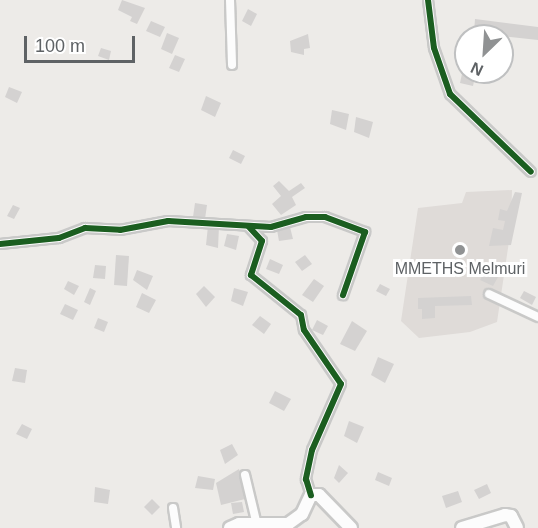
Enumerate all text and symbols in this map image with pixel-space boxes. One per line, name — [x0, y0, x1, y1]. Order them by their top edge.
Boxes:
scale bar — [27, 24, 138, 62]
north arrow — [454, 24, 514, 84]
text: 100 m — [35, 36, 85, 56]
text: N — [468, 59, 486, 79]
marker: MMETHS Melmuri — [453, 243, 467, 257]
place label: MMETHS Melmuri — [395, 259, 525, 279]

